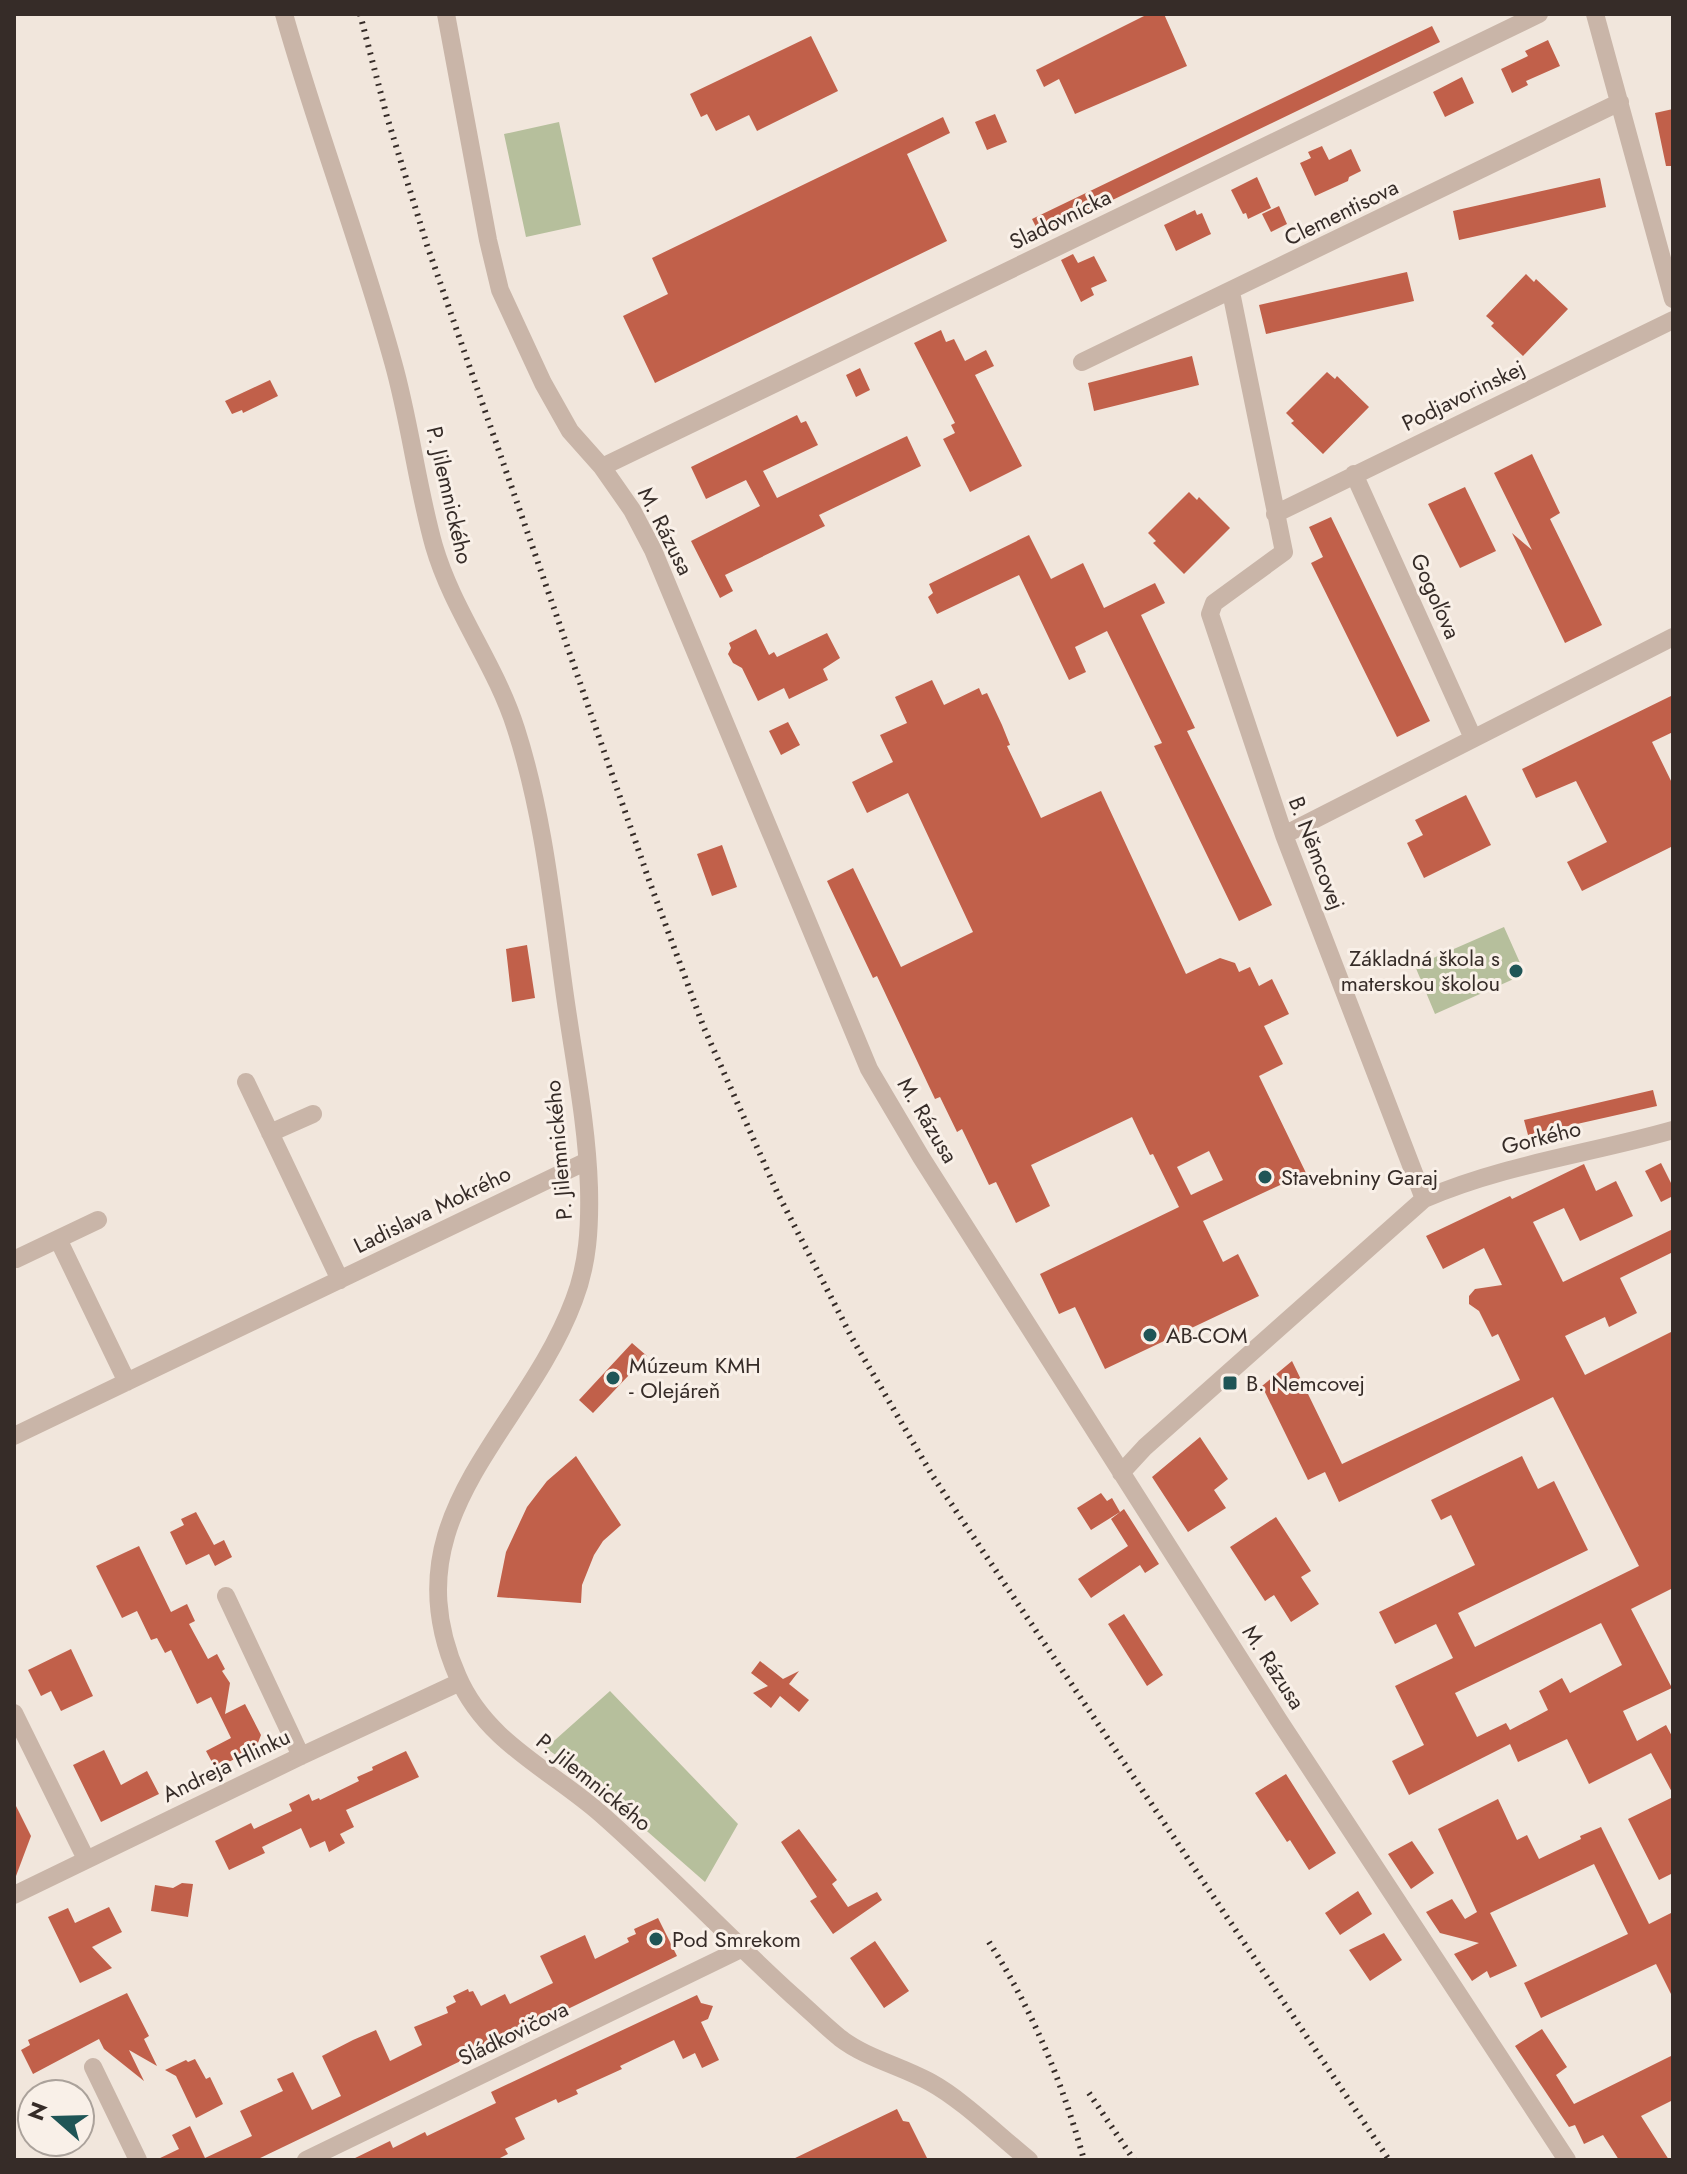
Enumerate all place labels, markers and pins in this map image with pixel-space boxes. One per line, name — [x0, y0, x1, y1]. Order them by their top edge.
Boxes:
place label: Základná škola s materskou školou — [1341, 942, 1500, 999]
marker: Základná škola s materskou školou — [1507, 962, 1525, 980]
place label: Stavebniny Garaj — [1281, 1161, 1438, 1193]
marker: Stavebniny Garaj — [1256, 1168, 1274, 1186]
place label: AB-COM — [1166, 1319, 1248, 1351]
marker: AB-COM — [1141, 1326, 1159, 1344]
place label: Múzeum KMH - Olejáreň — [629, 1349, 761, 1406]
place label: B. Nemcovej — [1246, 1367, 1365, 1399]
marker: Múzeum KMH - Olejáreň — [604, 1369, 622, 1387]
marker: B. Nemcovej — [1221, 1374, 1239, 1392]
place label: Pod Smrekom — [672, 1923, 801, 1955]
marker: Pod Smrekom — [647, 1930, 665, 1948]

